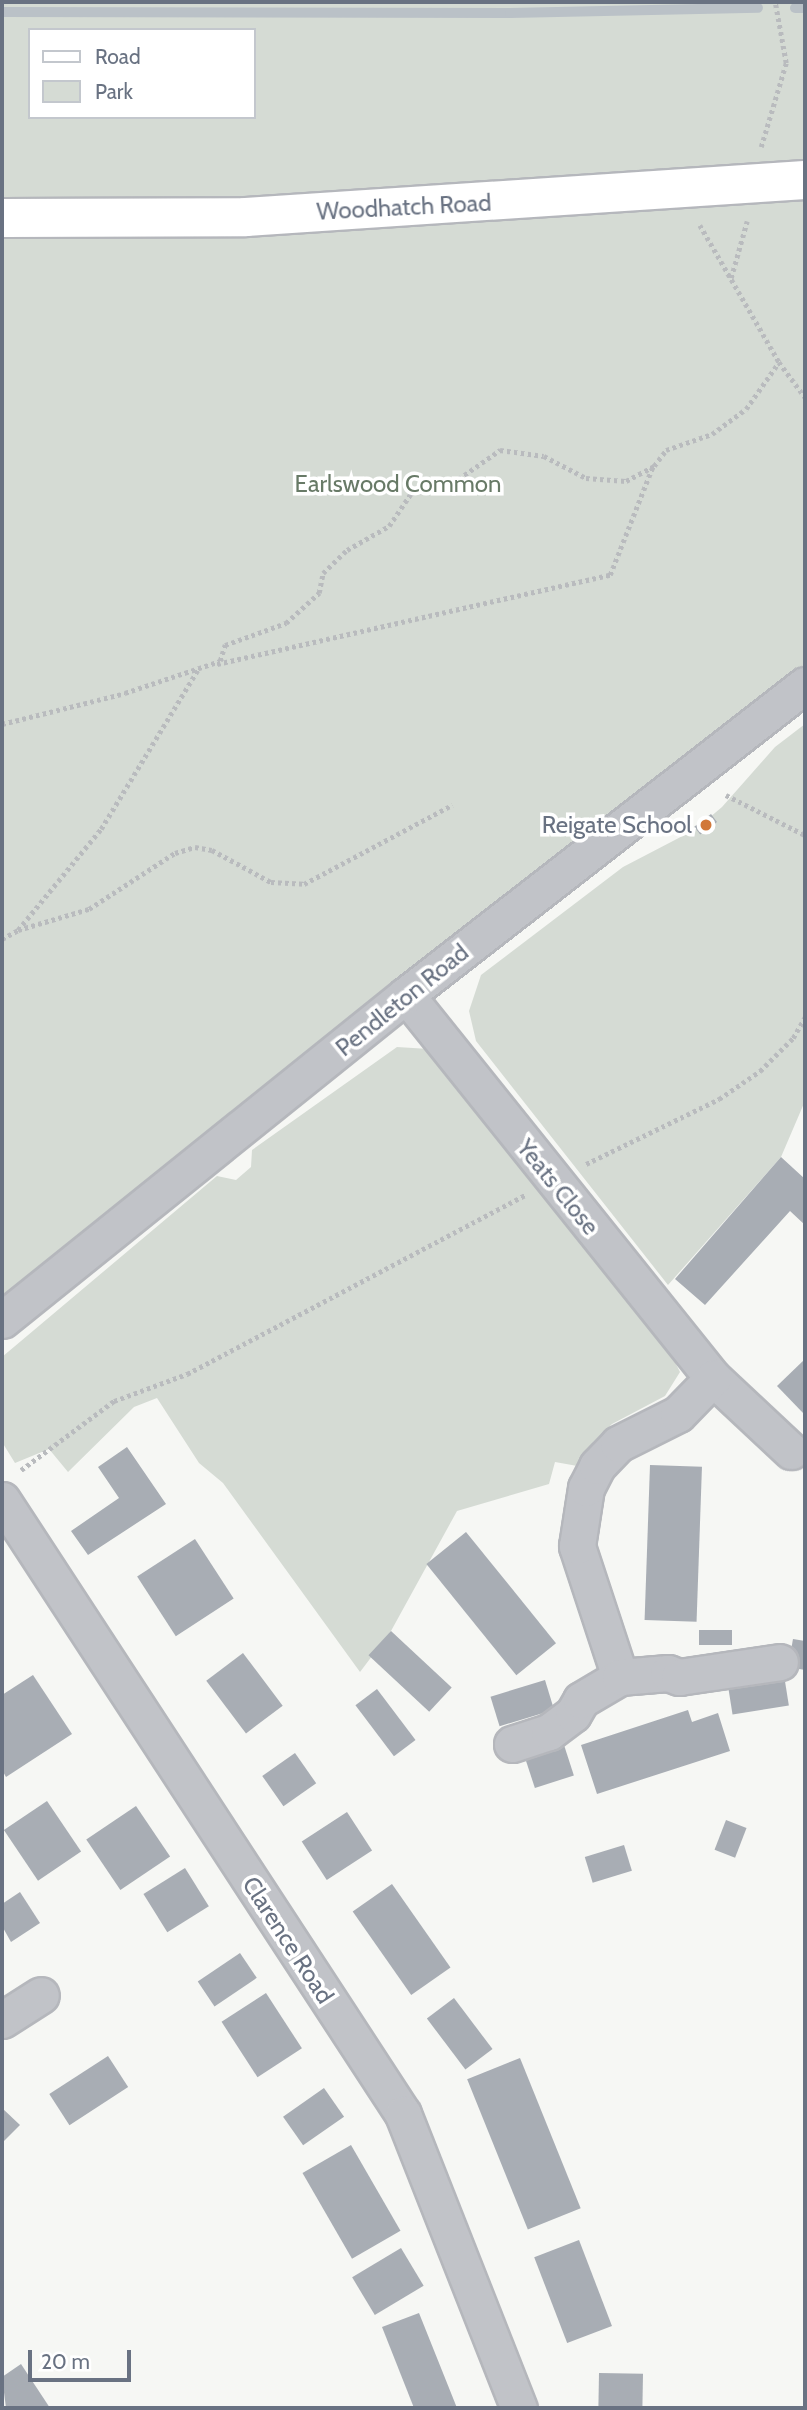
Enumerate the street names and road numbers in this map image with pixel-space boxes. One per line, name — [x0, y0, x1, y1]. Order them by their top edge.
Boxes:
street label: Woodhatch Road — [316, 188, 492, 226]
street label: Pendleton Road — [330, 938, 474, 1062]
street label: Yeats Close — [511, 1134, 605, 1240]
street label: Clarence Road — [236, 1871, 340, 2009]

